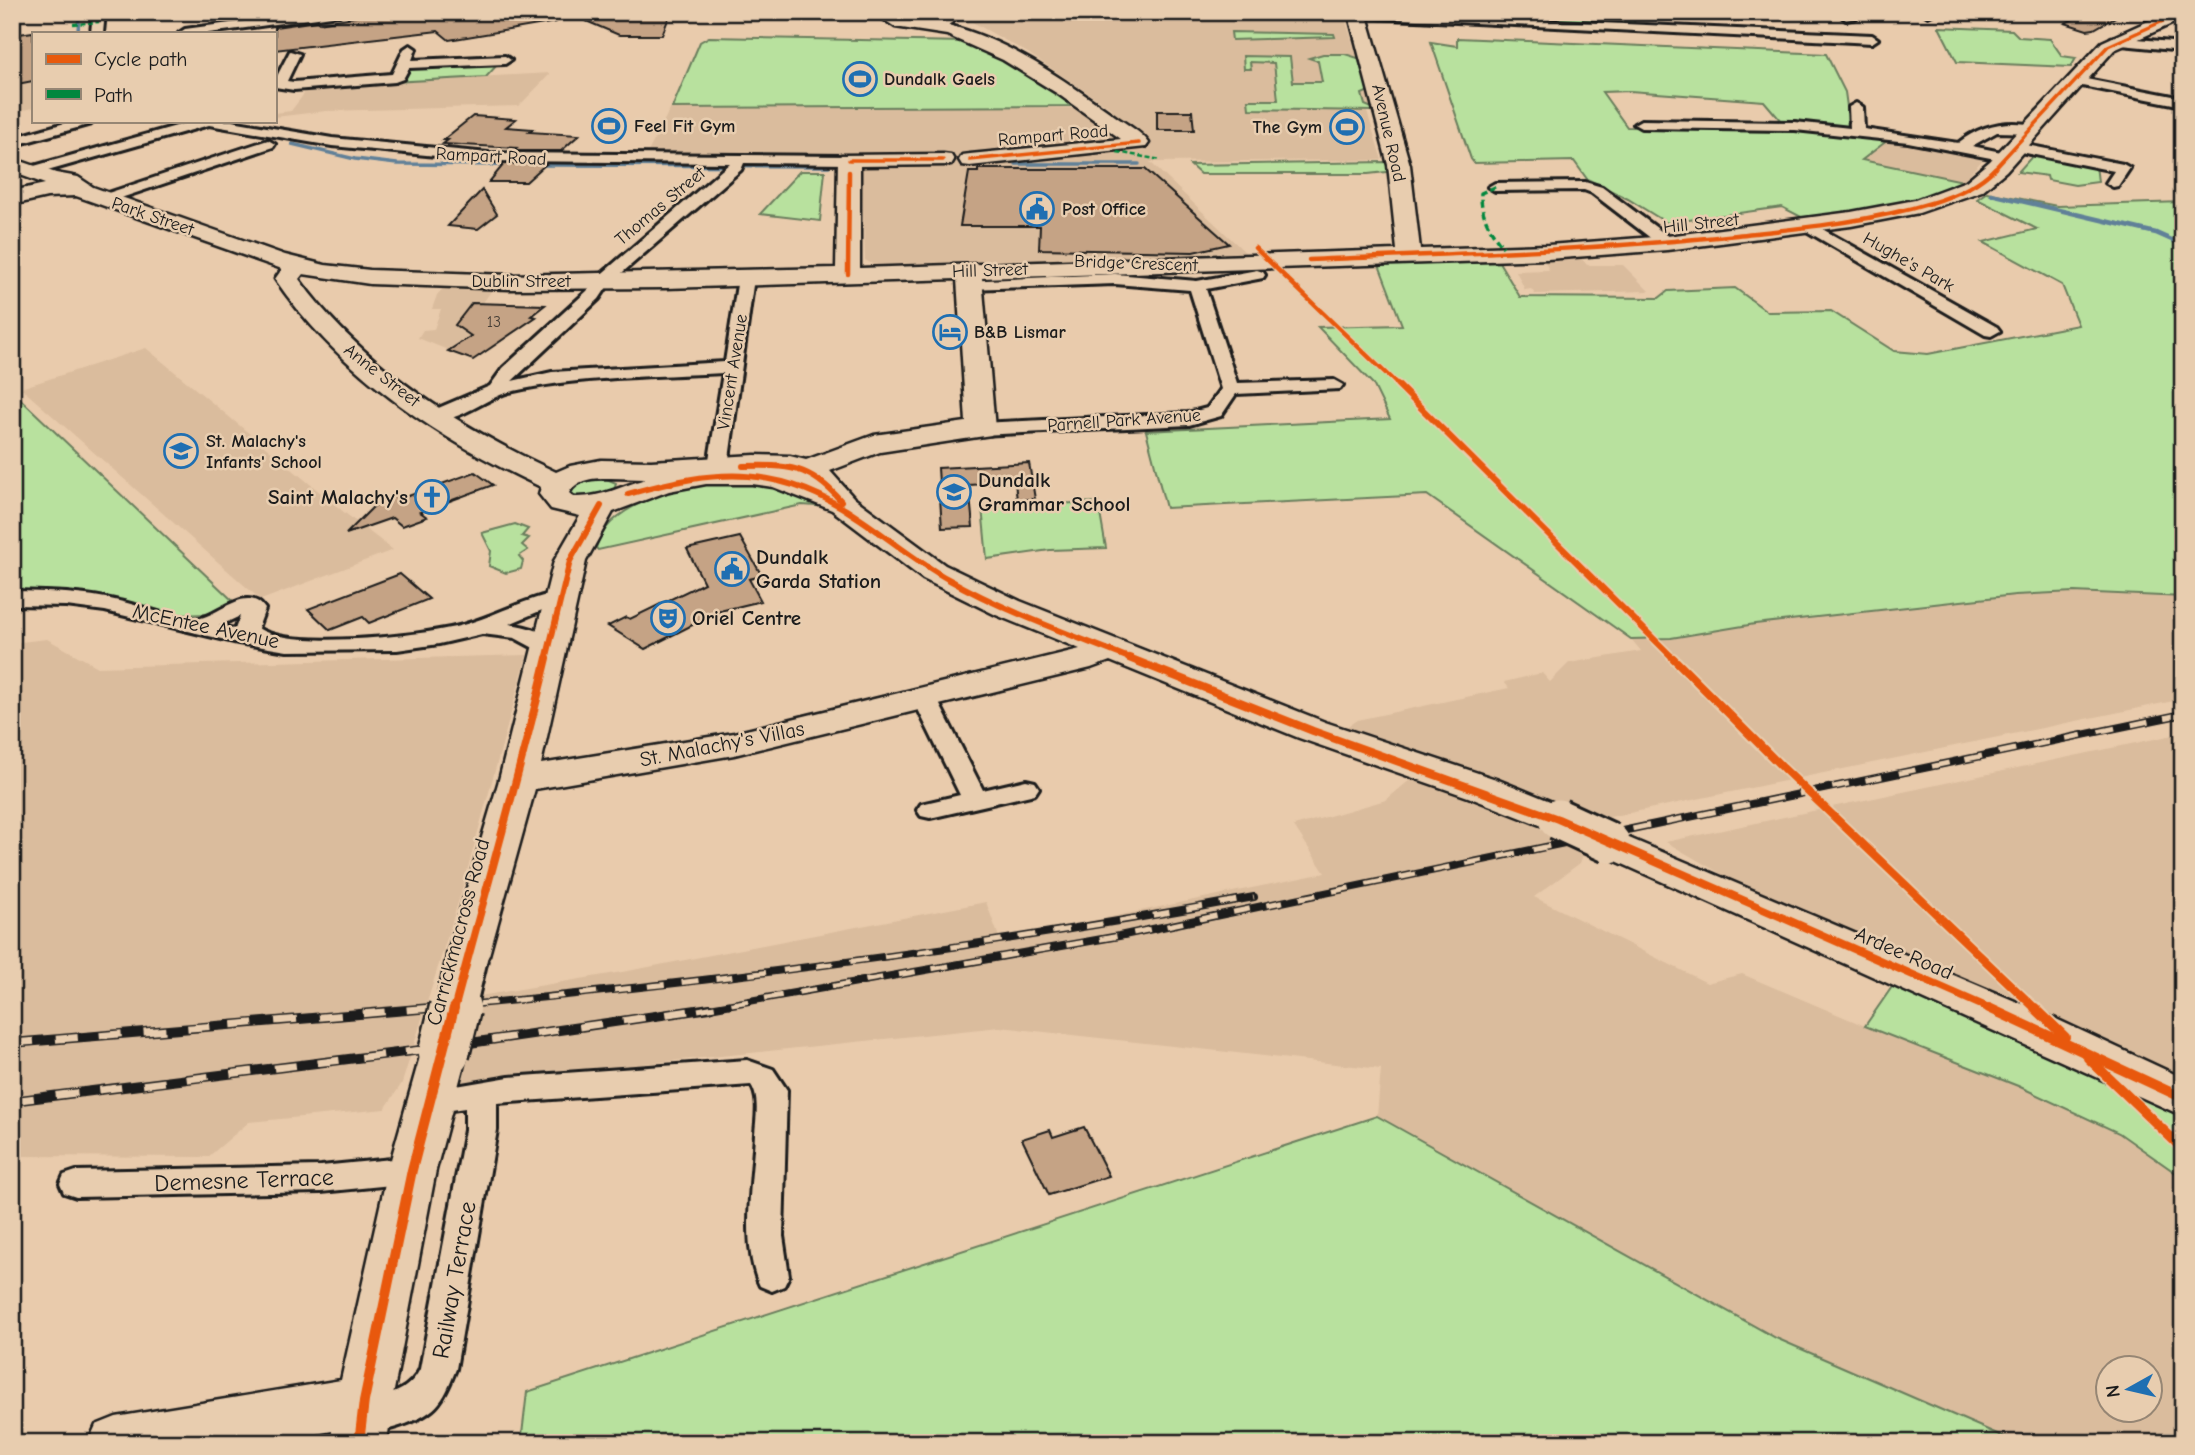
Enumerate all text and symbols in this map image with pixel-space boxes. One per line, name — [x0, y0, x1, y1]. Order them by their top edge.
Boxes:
legend — [32, 32, 276, 122]
text: Cycle path — [94, 47, 187, 71]
sports icon: Dundalk Gaels — [841, 60, 879, 98]
place label: Dundalk Gaels — [884, 69, 995, 90]
street label: Avenue Road — [1367, 82, 1410, 184]
text: Path — [94, 83, 133, 107]
sports icon: Feel Fit Gym — [590, 107, 628, 145]
sports icon: The Gym — [1328, 108, 1366, 146]
place label: Feel Fit Gym — [634, 116, 735, 137]
place label: The Gym — [1253, 117, 1322, 138]
street label: Rampart Road — [997, 120, 1109, 151]
street label: Rampart Road — [435, 143, 547, 170]
street label: Thomas Street — [611, 162, 710, 250]
public building icon: Post Office — [1018, 190, 1056, 228]
street label: Park Street — [109, 193, 198, 241]
place label: Post Office — [1062, 199, 1146, 220]
street label: Hill Street — [1662, 209, 1741, 238]
street label: Hughe's Park — [1859, 228, 1958, 297]
street label: Bridge Crescent — [1074, 251, 1199, 276]
street label: Hill Street — [952, 259, 1029, 282]
street label: Dublin Street — [471, 271, 571, 292]
house number: 13 — [487, 313, 501, 331]
street label: Vincent Avenue — [713, 313, 752, 432]
hotel icon: B&B Lismar — [931, 313, 969, 351]
place label: B&B Lismar — [974, 322, 1066, 343]
street label: Anne Street — [340, 339, 424, 412]
street label: Parnell Park Avenue — [1047, 405, 1202, 436]
place label: St. Malachy's Infants' School — [206, 431, 322, 473]
school or university icon: St. Malachy's Infants' School — [162, 432, 200, 470]
place label: Dundalk Grammar School — [978, 468, 1130, 516]
school or university icon: Dundalk Grammar School — [935, 473, 973, 511]
church icon: Saint Malachy's — [413, 478, 451, 516]
place label: Saint Malachy's — [268, 485, 408, 509]
place label: Dundalk Garda Station — [756, 545, 881, 593]
public building icon: Dundalk Garda Station — [713, 550, 751, 588]
street label: McEntee Avenue — [130, 599, 282, 653]
theatre icon: Oriel Centre — [649, 599, 687, 637]
place label: Oriel Centre — [692, 606, 801, 630]
street label: St. Malachy's Villas — [638, 716, 806, 772]
street label: Carrickmacross Road — [421, 836, 495, 1028]
street label: Ardee Road — [1851, 922, 1957, 984]
street label: Demesne Terrace — [154, 1163, 334, 1197]
street label: Railway Terrace — [426, 1199, 482, 1361]
north arrow — [2094, 1354, 2164, 1424]
text: N — [2101, 1384, 2125, 1399]

